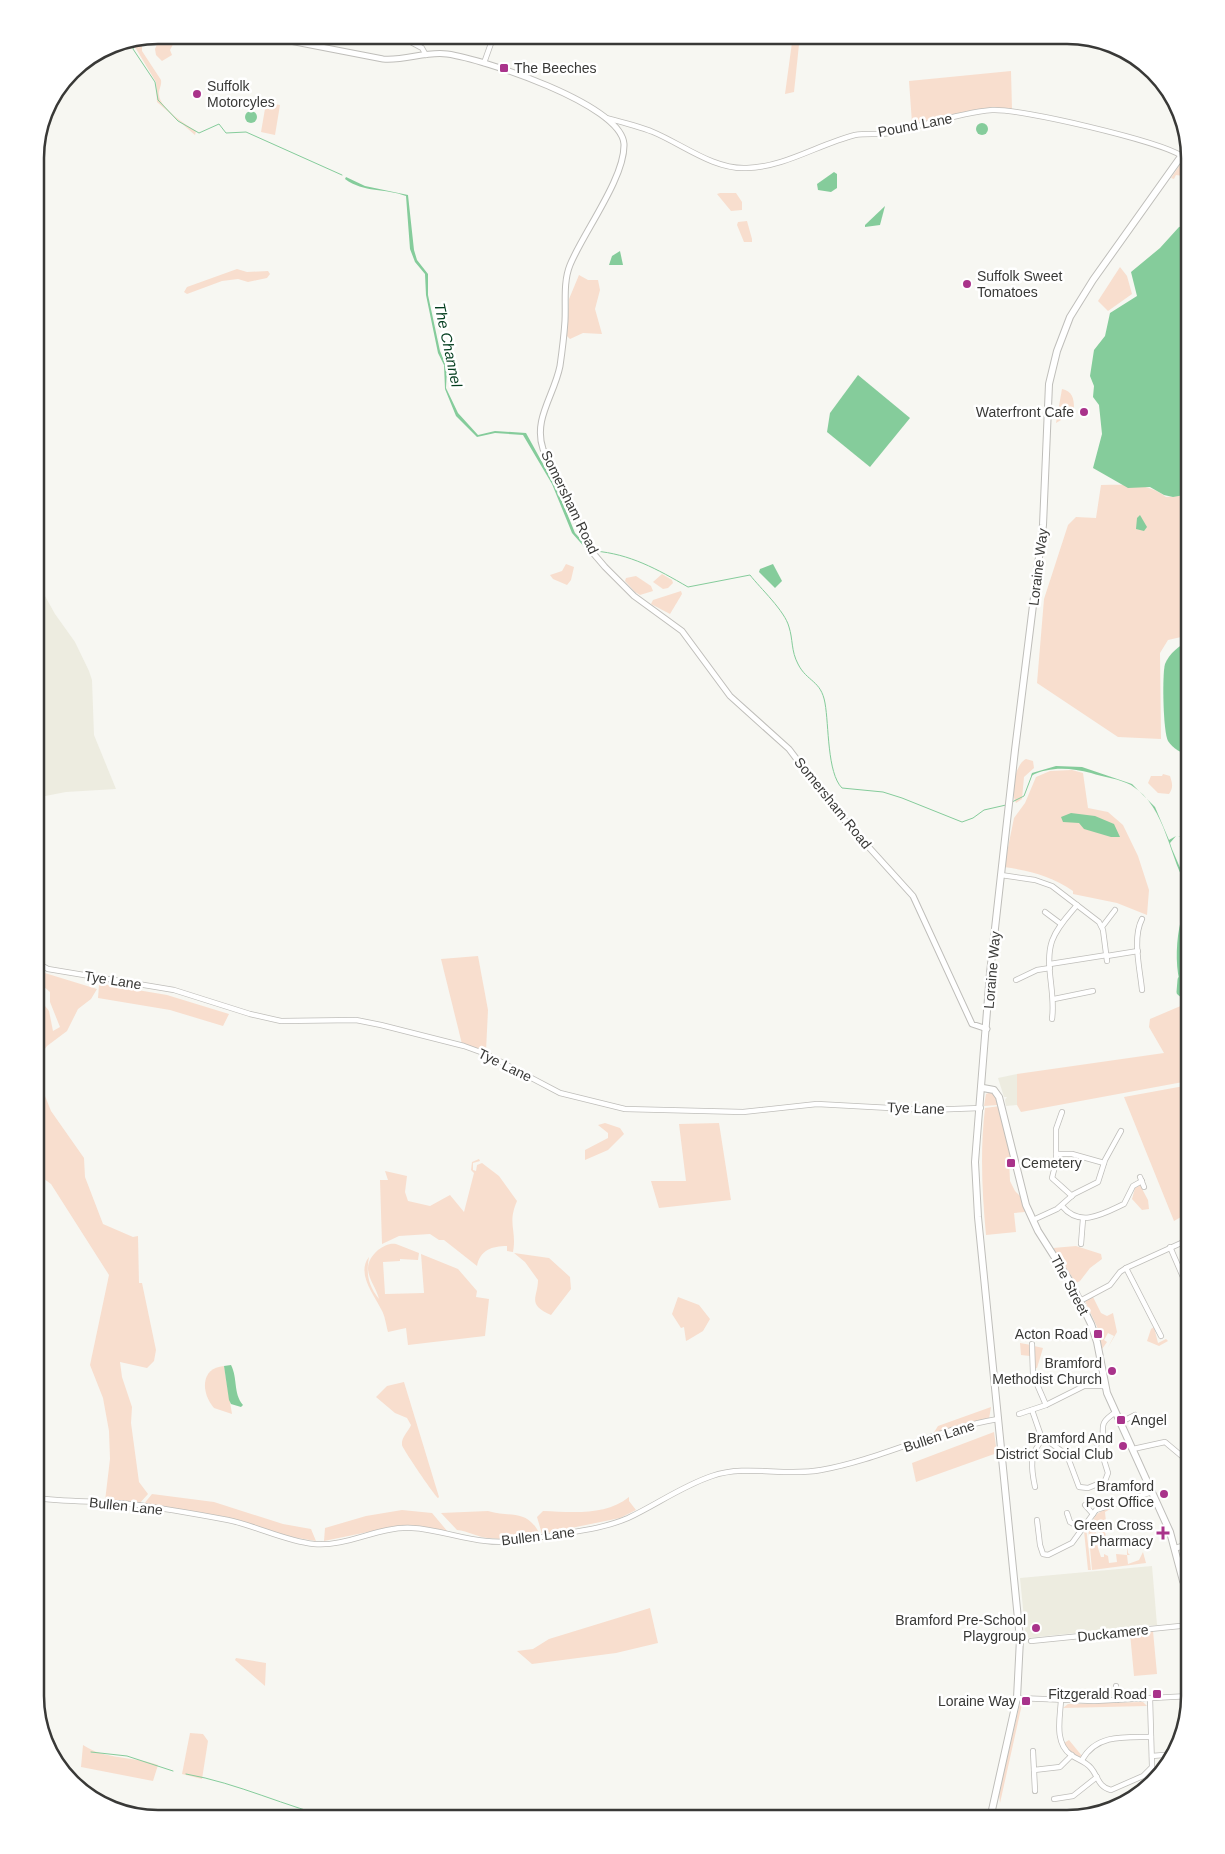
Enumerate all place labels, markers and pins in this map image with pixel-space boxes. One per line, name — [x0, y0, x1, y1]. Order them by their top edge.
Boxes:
place label: The Beeches — [514, 60, 597, 76]
marker: The Beeches — [498, 62, 510, 74]
place label: Suffolk Motorcyles — [207, 78, 275, 110]
marker: Suffolk Motorcyles — [191, 88, 203, 100]
place label: Suffolk Sweet Tomatoes — [977, 268, 1062, 300]
marker: Suffolk Sweet Tomatoes — [961, 278, 973, 290]
place label: Waterfront Cafe — [976, 404, 1074, 420]
marker: Waterfront Cafe — [1078, 406, 1090, 418]
place label: Cemetery — [1021, 1155, 1082, 1171]
marker: Cemetery — [1005, 1157, 1017, 1169]
place label: Acton Road — [1015, 1326, 1088, 1342]
marker: Acton Road — [1092, 1328, 1104, 1340]
place label: Bramford Methodist Church — [992, 1355, 1102, 1387]
marker: Bramford Methodist Church — [1106, 1365, 1118, 1377]
place label: Angel — [1131, 1412, 1167, 1428]
marker: Angel — [1115, 1414, 1127, 1426]
place label: Bramford And District Social Club — [996, 1430, 1113, 1462]
marker: Bramford And District Social Club — [1117, 1440, 1129, 1452]
place label: Bramford Post Office — [1086, 1478, 1154, 1510]
marker: Bramford Post Office — [1158, 1488, 1170, 1500]
place label: Green Cross Pharmacy — [1074, 1517, 1153, 1549]
marker: Green Cross Pharmacy — [1157, 1527, 1169, 1539]
place label: Bramford Pre-School Playgroup — [895, 1612, 1026, 1644]
marker: Bramford Pre-School Playgroup — [1030, 1622, 1042, 1634]
place label: Fitzgerald Road — [1048, 1686, 1147, 1702]
marker: Fitzgerald Road — [1151, 1688, 1163, 1700]
place label: Loraine Way — [938, 1693, 1016, 1709]
marker: Loraine Way — [1020, 1695, 1032, 1707]

